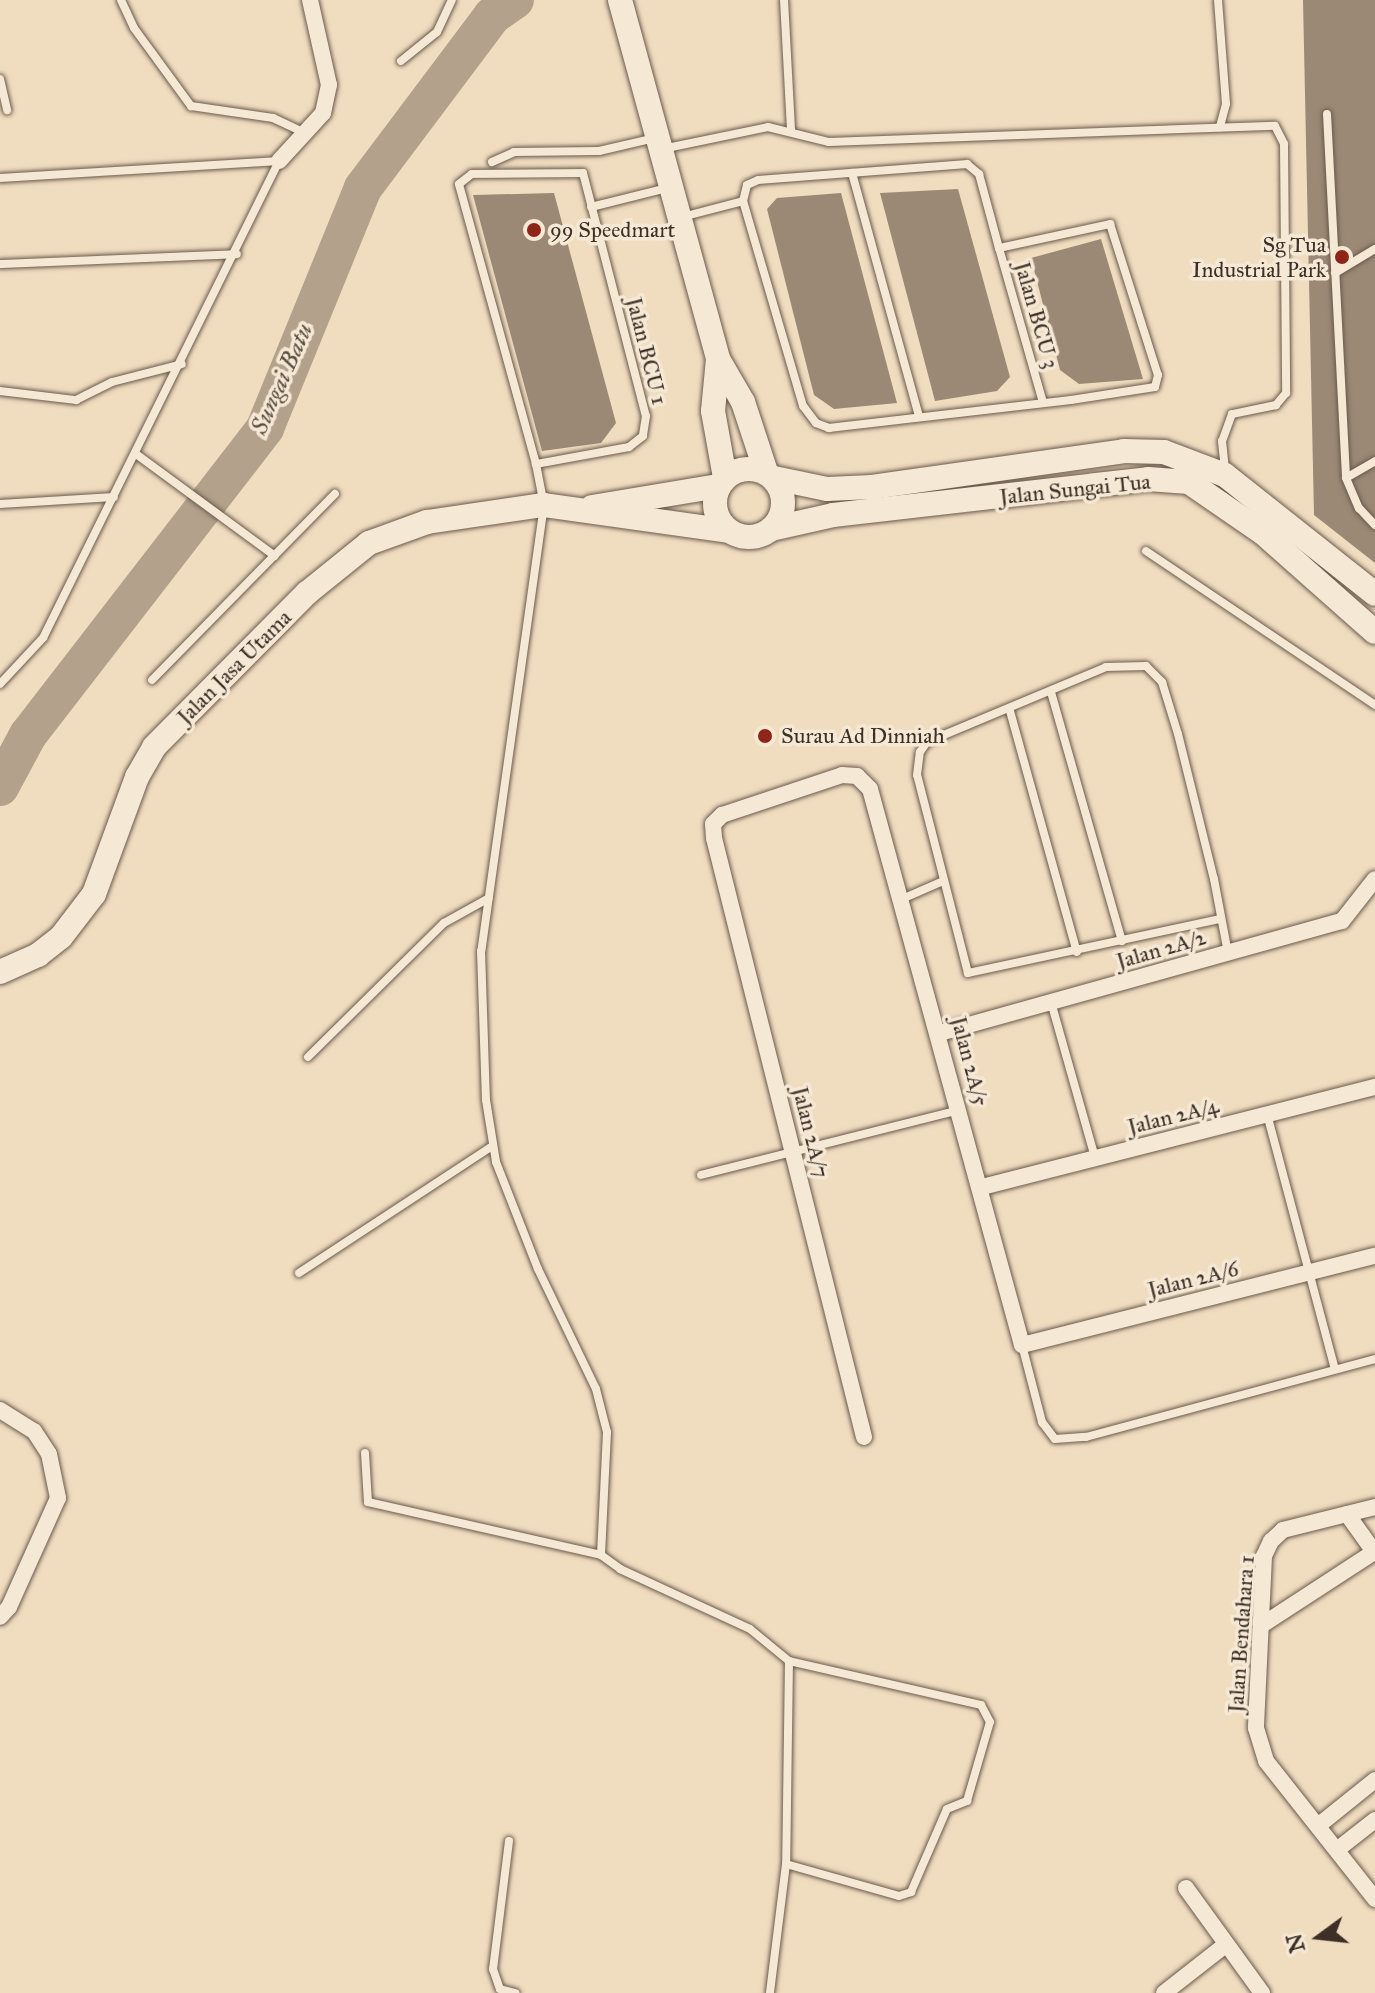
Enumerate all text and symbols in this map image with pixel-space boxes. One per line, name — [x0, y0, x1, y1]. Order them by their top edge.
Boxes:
place label: 99 Speedmart — [550, 217, 675, 243]
marker: 99 Speedmart — [525, 221, 543, 239]
place label: Sg Tua Industrial Park — [1192, 231, 1326, 282]
marker: Sg Tua Industrial Park — [1333, 248, 1351, 266]
street label: Jalan BCU 3 — [1009, 258, 1065, 372]
street label: Jalan BCU 1 — [621, 294, 673, 408]
water label: Sungai Batu — [245, 319, 319, 439]
street label: Jalan Sungai Tua — [998, 468, 1152, 510]
street label: Jalan Jasa Utama — [171, 604, 297, 730]
place label: Surau Ad Dinniah — [781, 723, 945, 749]
marker: Surau Ad Dinniah — [756, 727, 774, 745]
street label: Jalan 2A/2 — [1113, 924, 1209, 974]
street label: Jalan 2A/5 — [945, 1013, 995, 1109]
street label: Jalan 2A/7 — [787, 1084, 835, 1180]
street label: Jalan 2A/4 — [1125, 1092, 1221, 1140]
street label: Jalan 2A/6 — [1145, 1255, 1241, 1303]
street label: Jalan Bendahara 1 — [1222, 1554, 1260, 1714]
north arrow — [1279, 1897, 1359, 1977]
text: N — [1280, 1931, 1311, 1956]

